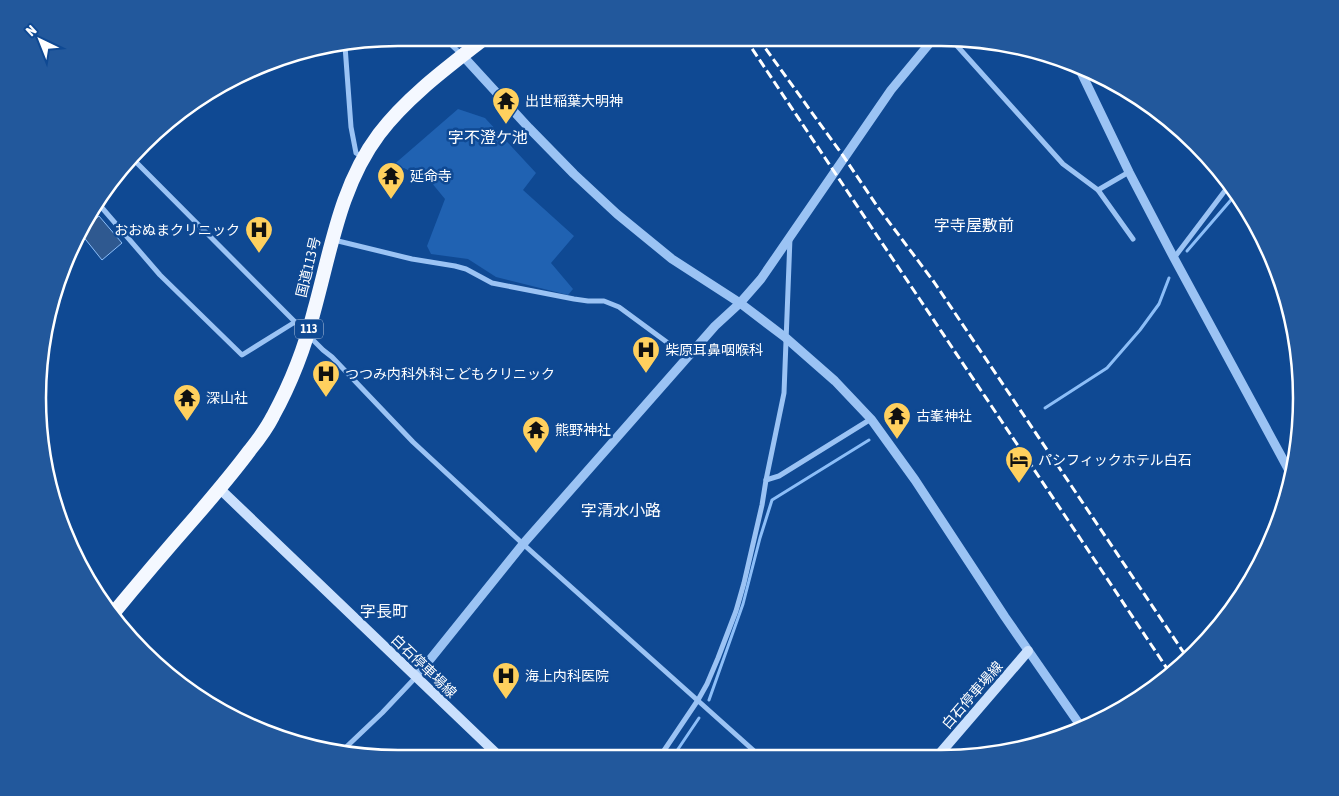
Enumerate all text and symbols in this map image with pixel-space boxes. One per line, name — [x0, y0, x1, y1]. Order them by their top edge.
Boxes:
north arrow — [15, 15, 65, 65]
text: N — [23, 22, 40, 39]
temple icon: 出世稲葉大明神 — [491, 86, 521, 125]
place label: 出世稲葉大明神 — [525, 93, 623, 109]
district label: 字不澄ケ池 — [448, 128, 528, 146]
temple icon: 延命寺 — [376, 161, 406, 200]
place label: 延命寺 — [410, 168, 452, 184]
hospital icon: おおぬまクリニック — [244, 215, 274, 254]
district label: 字寺屋敷前 — [934, 216, 1014, 234]
place label: おおぬまクリニック — [114, 222, 240, 238]
street label: 国道113号 — [293, 235, 323, 299]
road number: 113 — [295, 320, 323, 338]
hospital icon: 柴原耳鼻咽喉科 — [631, 335, 661, 374]
place label: 柴原耳鼻咽喉科 — [665, 342, 763, 358]
hospital icon: つつみ内科外科こどもクリニック — [311, 359, 341, 398]
place label: つつみ内科外科こどもクリニック — [345, 366, 555, 382]
temple icon: 深山社 — [172, 383, 202, 422]
place label: 深山社 — [206, 390, 248, 406]
temple icon: 古峯神社 — [882, 401, 912, 440]
place label: 古峯神社 — [916, 408, 972, 424]
temple icon: 熊野神社 — [521, 415, 551, 454]
place label: 熊野神社 — [555, 422, 611, 438]
hotel icon: パシフィックホテル白石 — [1004, 445, 1034, 484]
place label: パシフィックホテル白石 — [1038, 452, 1192, 468]
district label: 字清水小路 — [581, 501, 661, 519]
district label: 字長町 — [360, 602, 408, 620]
street label: 白石停車場線 — [388, 631, 460, 701]
street label: 白石停車場線 — [938, 658, 1006, 732]
hospital icon: 海上内科医院 — [491, 661, 521, 700]
place label: 海上内科医院 — [525, 668, 609, 684]

